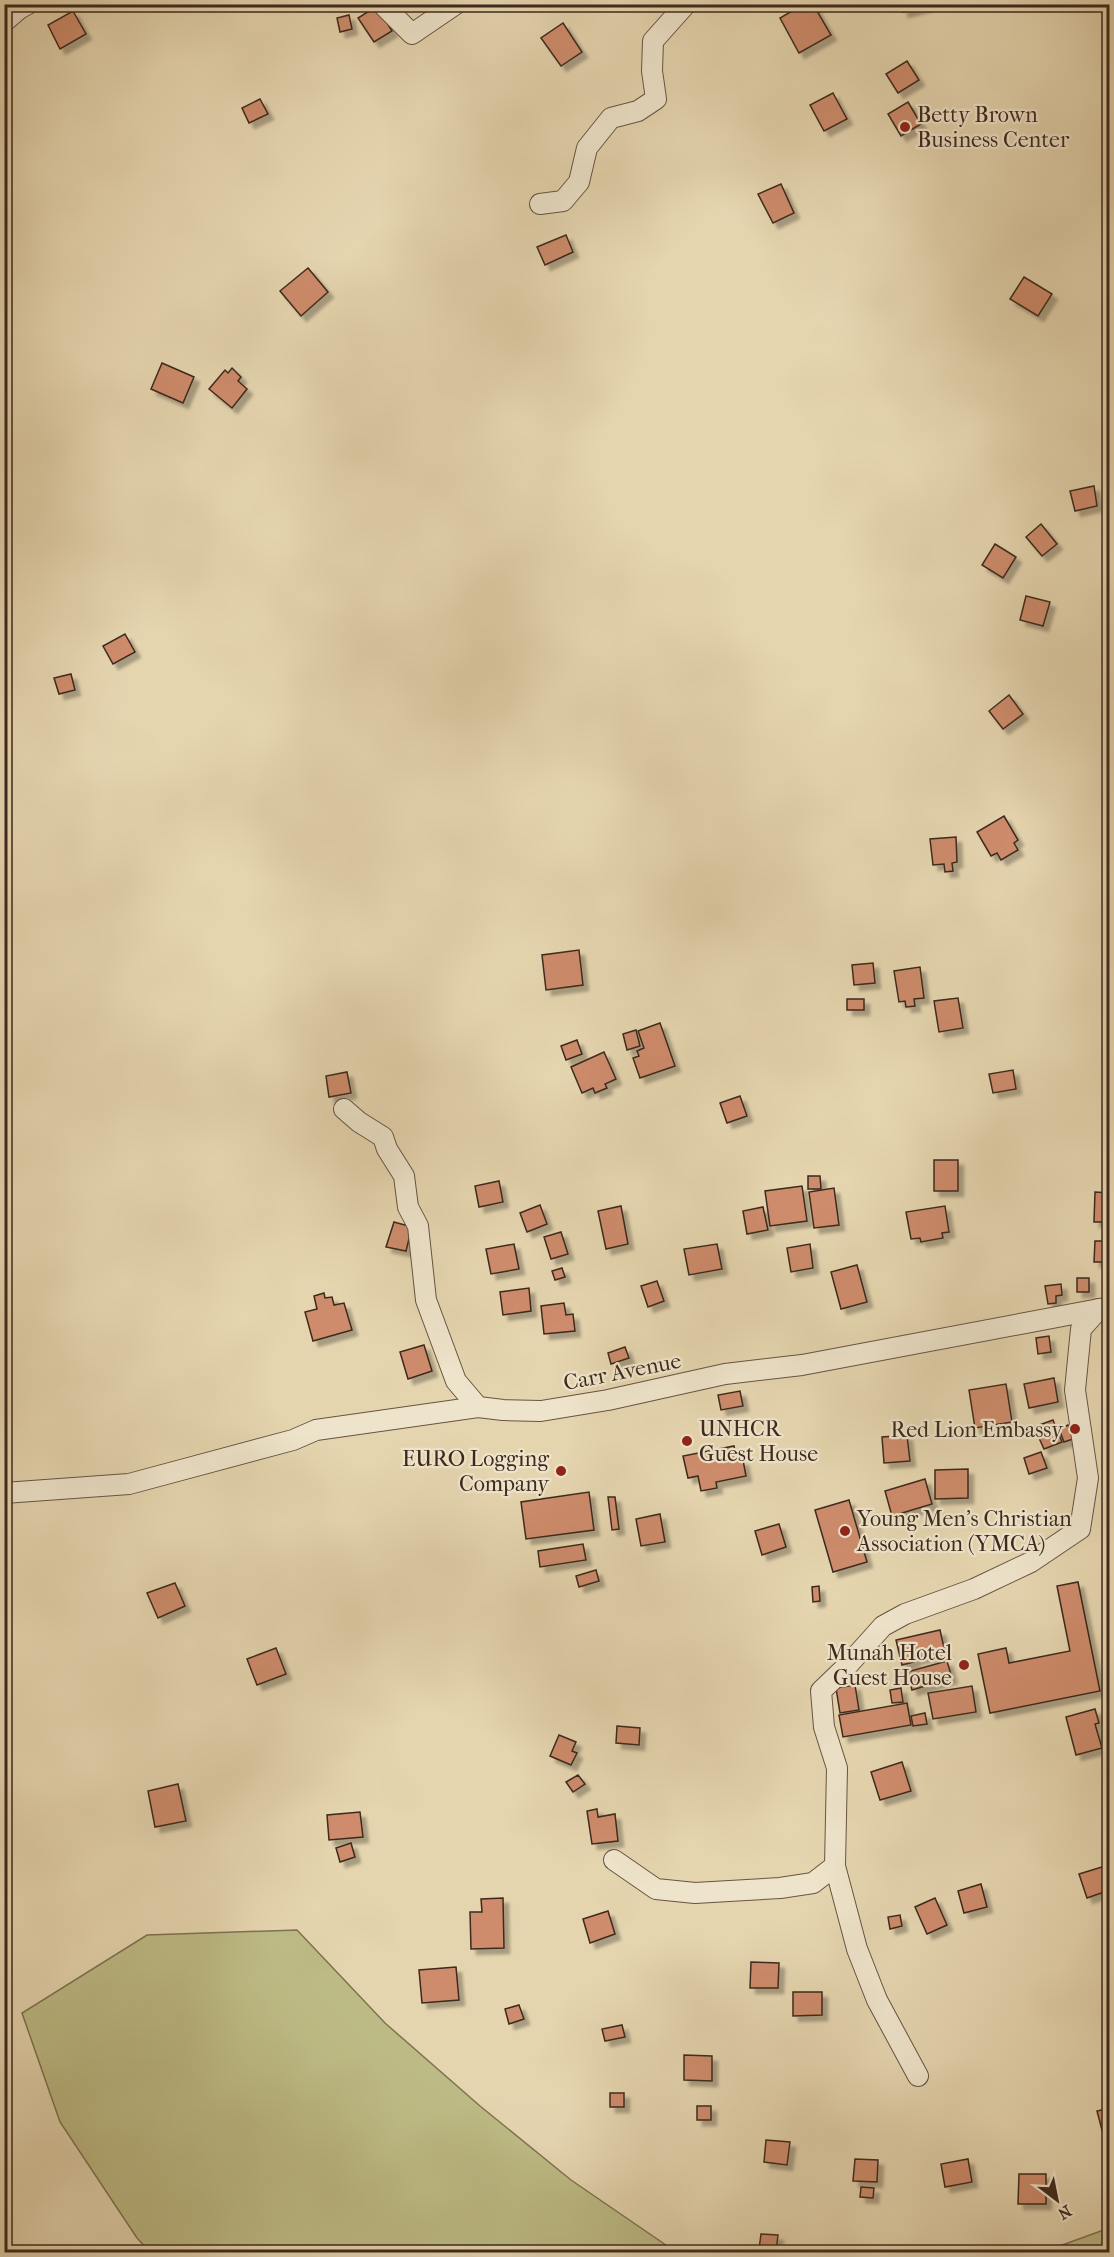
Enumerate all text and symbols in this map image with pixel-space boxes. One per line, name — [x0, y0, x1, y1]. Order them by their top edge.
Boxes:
place label: Betty Brown Business Center — [917, 102, 1070, 153]
marker: Betty Brown Business Center — [898, 120, 912, 134]
street label: Carr Avenue — [561, 1348, 683, 1396]
place label: UNHCR Guest House — [699, 1416, 818, 1467]
place label: Red Lion Embassy — [891, 1417, 1064, 1443]
marker: Red Lion Embassy — [1068, 1422, 1082, 1436]
marker: UNHCR Guest House — [680, 1434, 694, 1448]
place label: EURO Logging Company — [402, 1446, 550, 1497]
marker: EURO Logging Company — [554, 1464, 568, 1478]
place label: Young Men's Christian Association (YMCA) — [856, 1506, 1072, 1557]
marker: Young Men's Christian Association (YMCA) — [838, 1524, 852, 1538]
place label: Munah Hotel Guest House — [827, 1640, 952, 1691]
marker: Munah Hotel Guest House — [957, 1658, 971, 1672]
north arrow — [1027, 2170, 1087, 2230]
text: N — [1054, 2201, 1075, 2224]

